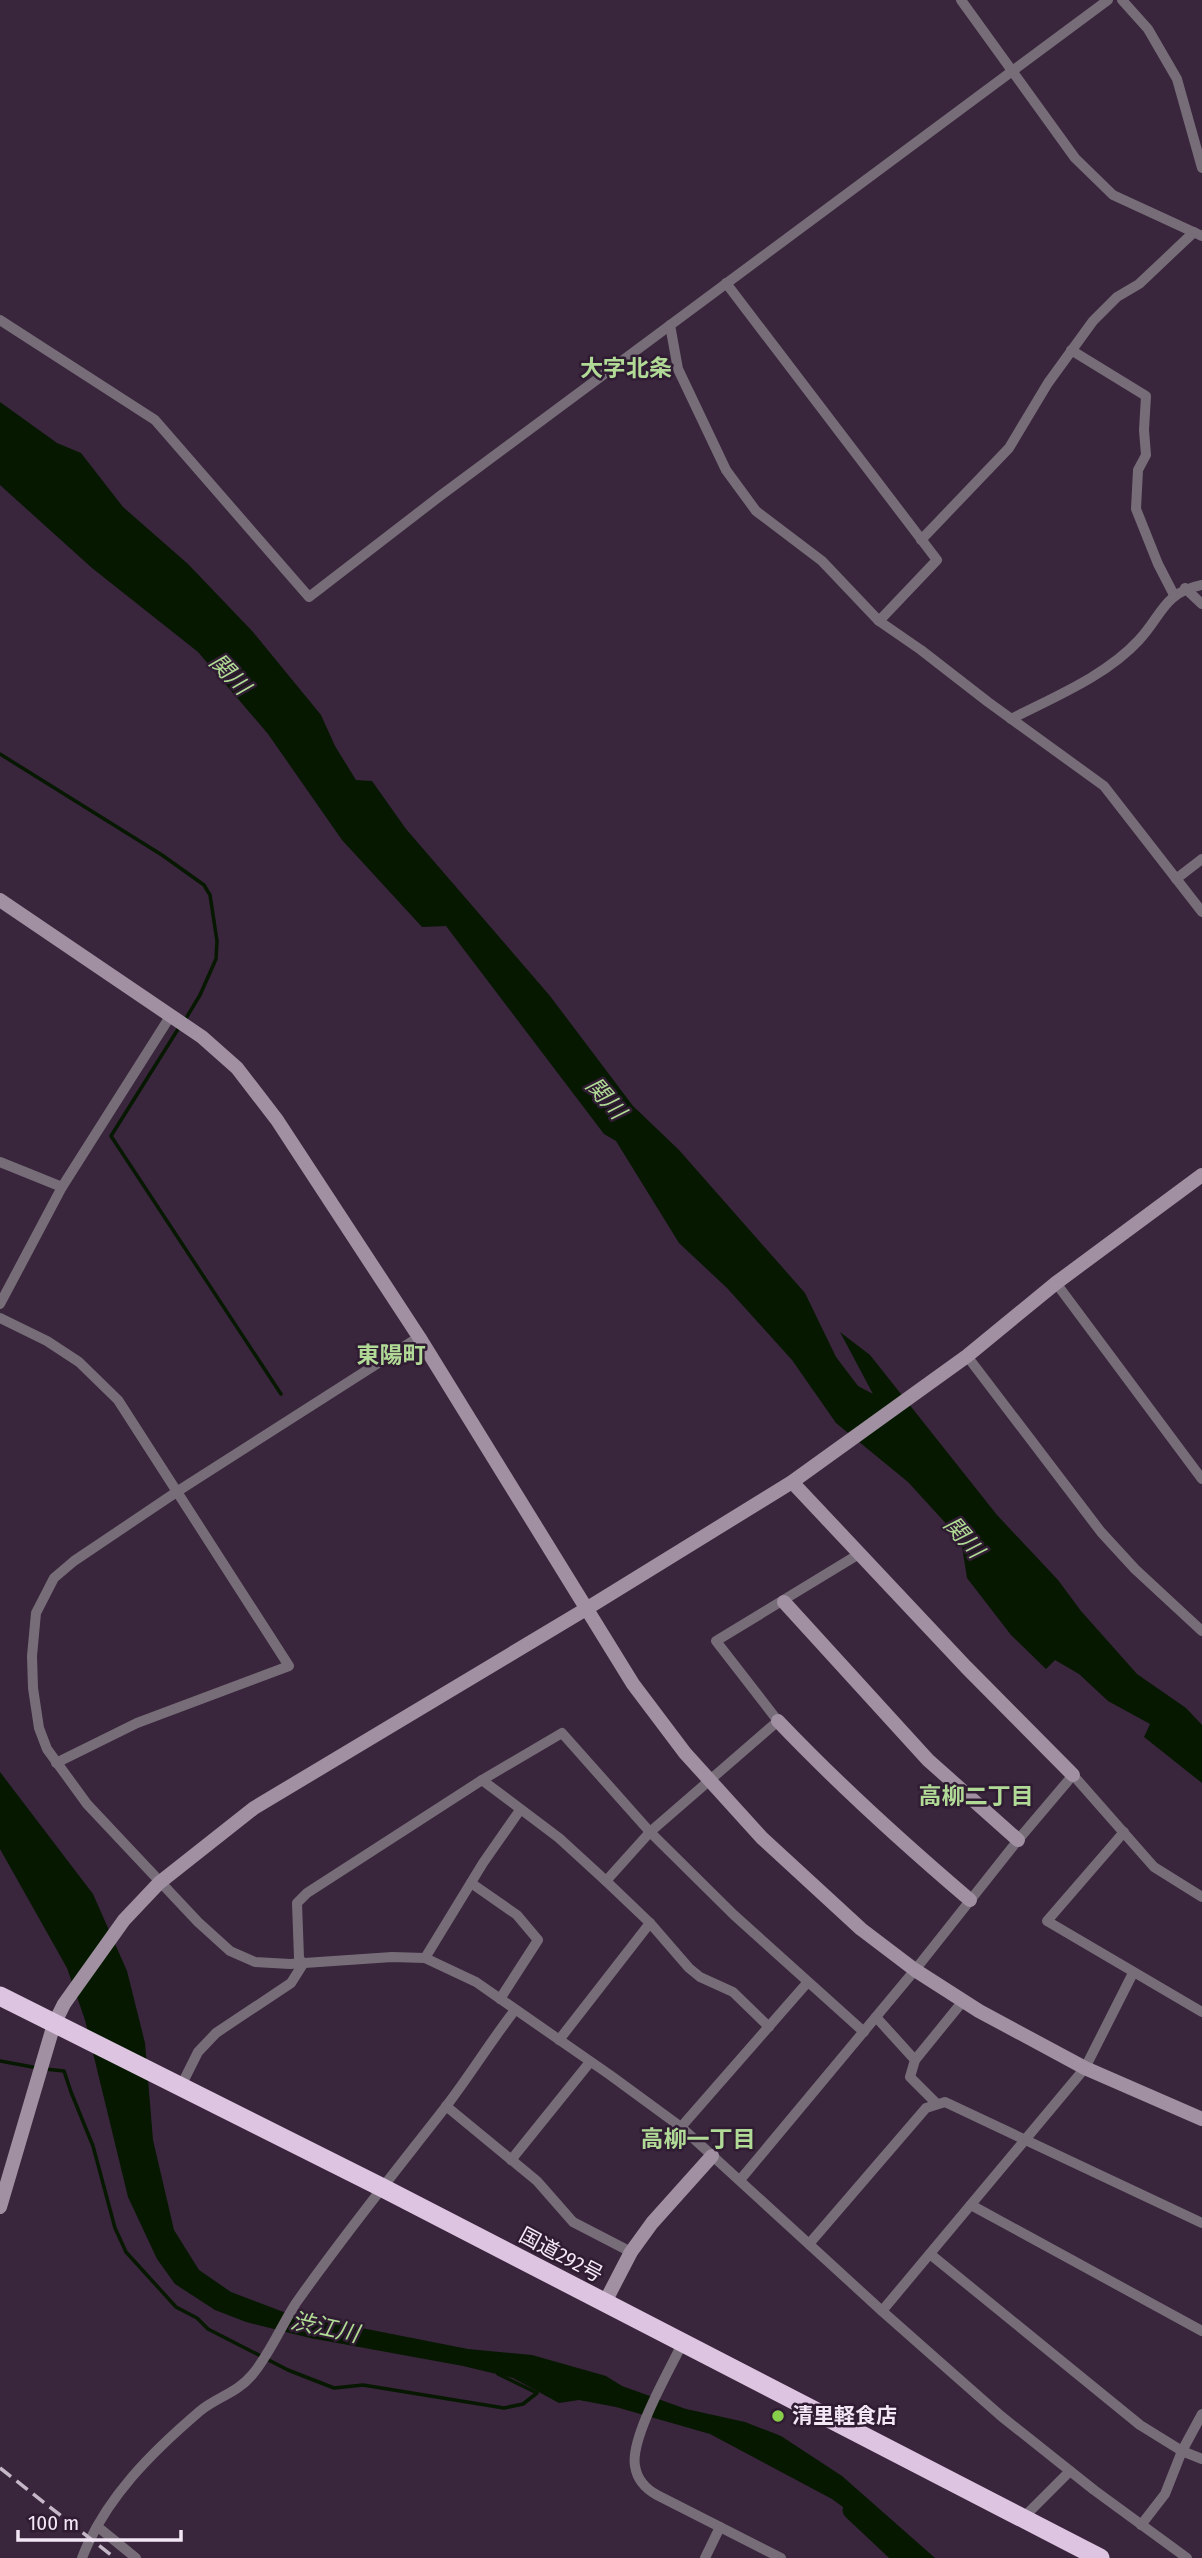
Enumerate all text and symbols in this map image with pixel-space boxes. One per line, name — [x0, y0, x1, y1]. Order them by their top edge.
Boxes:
district label: 大字北条 — [580, 354, 672, 382]
water label: 関川 — [204, 648, 258, 702]
water label: 関川 — [580, 1071, 634, 1127]
district label: 東陽町 — [357, 1341, 426, 1369]
water label: 関川 — [938, 1510, 992, 1566]
district label: 高柳二丁目 — [919, 1782, 1034, 1810]
district label: 高柳一丁目 — [641, 2125, 756, 2153]
street label: 国道292号 — [515, 2222, 607, 2288]
water label: 渋江川 — [288, 2306, 365, 2348]
place label: 清里軽食店 — [792, 2403, 897, 2429]
marker: 清里軽食店 — [770, 2408, 786, 2424]
scale bar — [18, 2498, 180, 2542]
text: 100 m — [28, 2510, 79, 2536]

